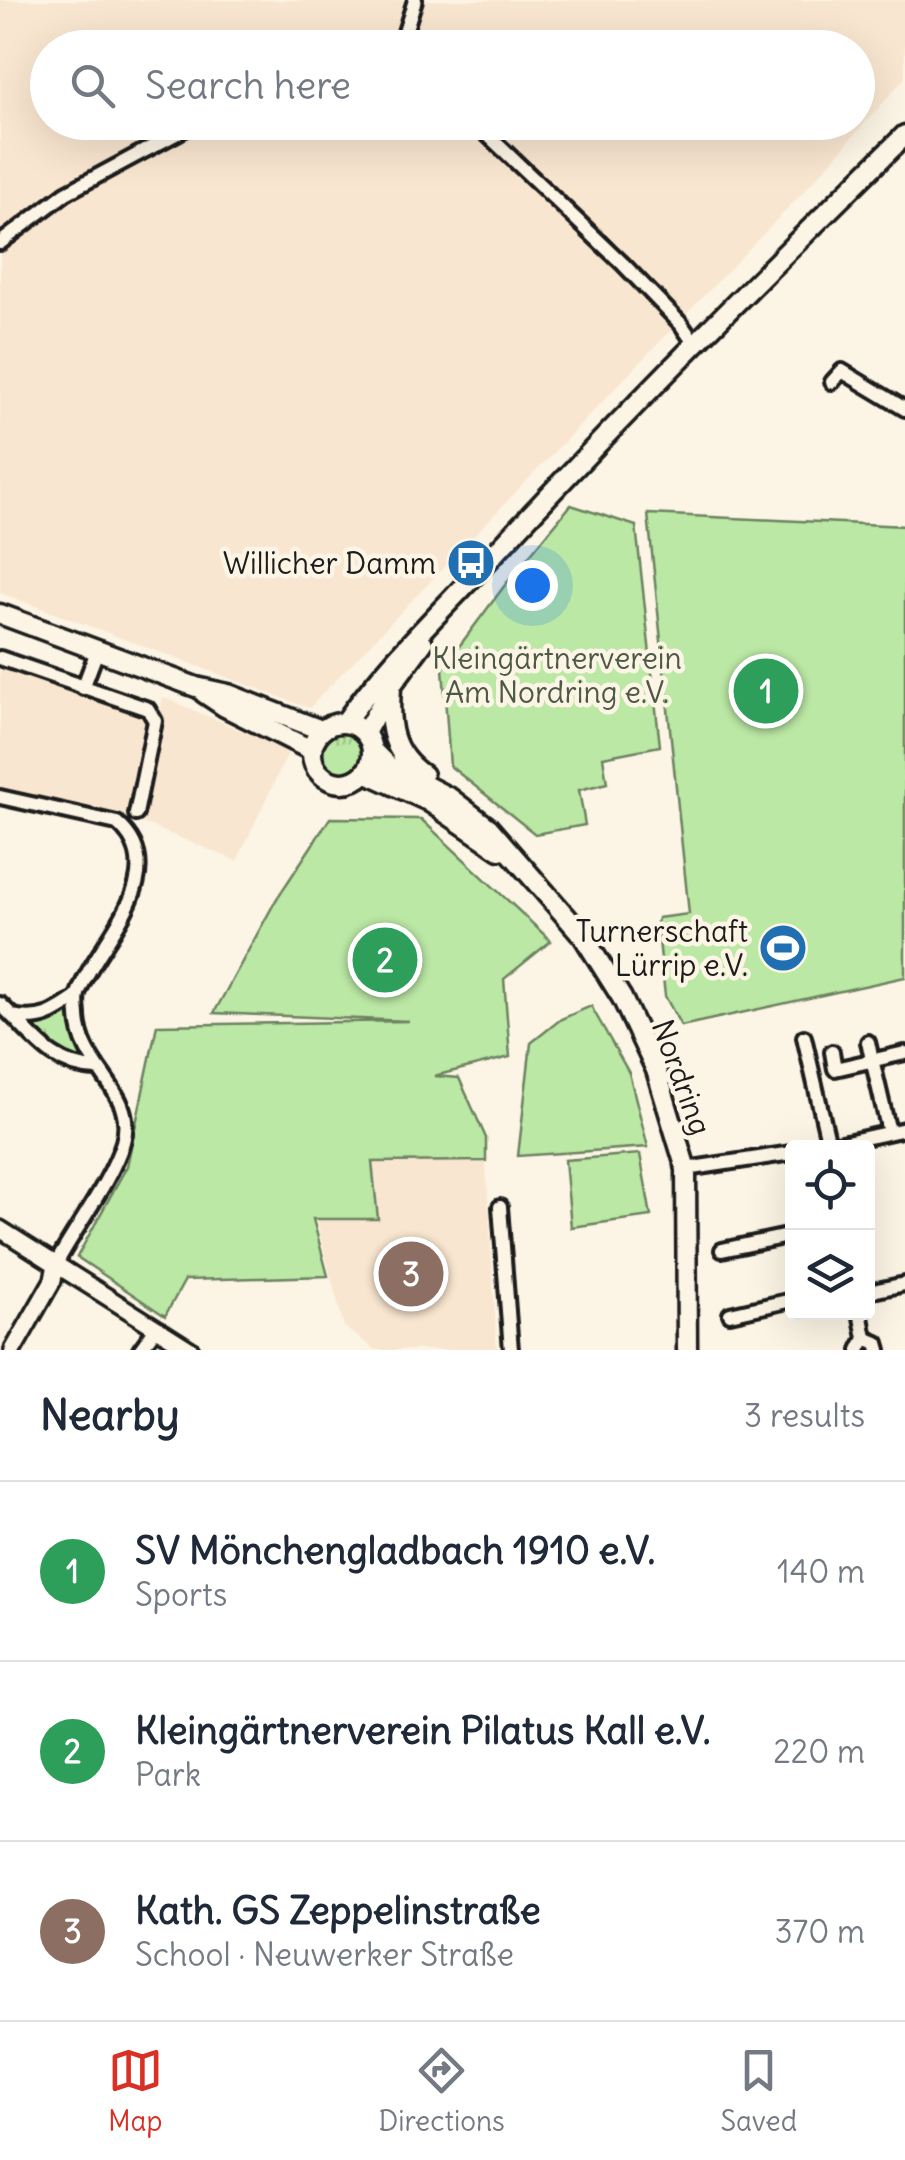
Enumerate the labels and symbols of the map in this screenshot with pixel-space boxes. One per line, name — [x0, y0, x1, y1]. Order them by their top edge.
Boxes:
bus stop icon: Willicher Damm — [445, 537, 497, 589]
place label: Willicher Damm — [223, 544, 436, 582]
your location — [507, 560, 558, 611]
park label: Kleingärtnerverein Am Nordring e.V. — [432, 639, 682, 711]
pin: 1 — [734, 654, 798, 728]
place label: Turnerschaft Lürrip e.V. — [576, 912, 748, 984]
pin: 2 — [352, 922, 418, 998]
sports icon: Turnerschaft Lürrip e.V. — [757, 922, 809, 974]
street label: Nordring — [644, 1014, 720, 1140]
pin: 3 — [378, 1236, 444, 1312]

